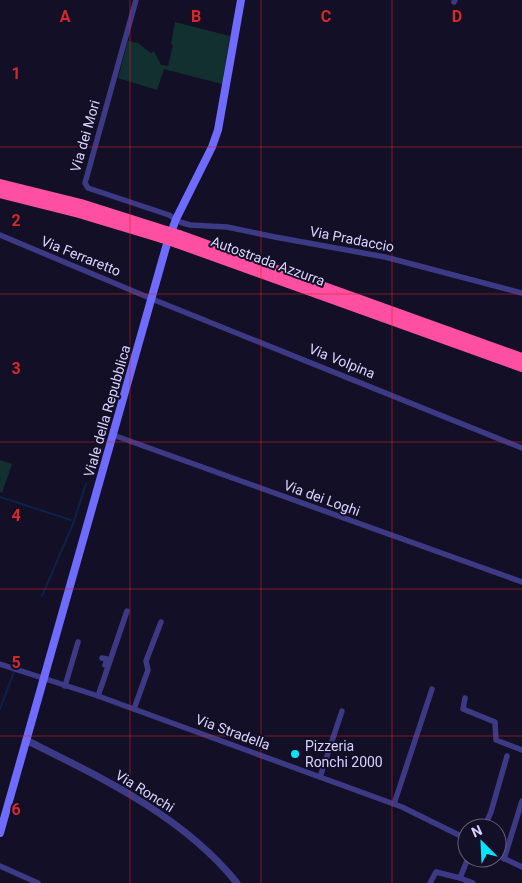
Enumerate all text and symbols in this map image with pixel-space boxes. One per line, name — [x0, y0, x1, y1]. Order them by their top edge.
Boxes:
text: A — [60, 7, 71, 26]
text: B — [191, 7, 201, 26]
text: C — [321, 7, 331, 26]
text: D — [452, 7, 462, 26]
text: 1 — [11, 64, 21, 83]
street label: Via dei Mori — [67, 98, 103, 174]
text: 2 — [11, 211, 21, 230]
street label: Via Pradaccio — [308, 223, 396, 255]
street label: Via Ferraretto — [39, 233, 123, 279]
street label: Autostrada Azzurra — [209, 233, 327, 289]
street label: Via Volpina — [307, 340, 377, 382]
street label: Viale della Repubblica — [80, 343, 134, 479]
text: 3 — [11, 359, 21, 378]
street label: Via dei Loghi — [282, 477, 362, 519]
text: 4 — [11, 506, 21, 525]
text: 5 — [11, 653, 21, 672]
street label: Via Stradella — [194, 711, 272, 753]
place label: Pizzeria Ronchi 2000 — [305, 738, 383, 770]
marker: Pizzeria Ronchi 2000 — [289, 748, 301, 760]
street label: Via Ronchi — [113, 767, 177, 815]
text: 6 — [11, 800, 21, 819]
north arrow — [457, 818, 507, 868]
text: N — [469, 822, 484, 840]

